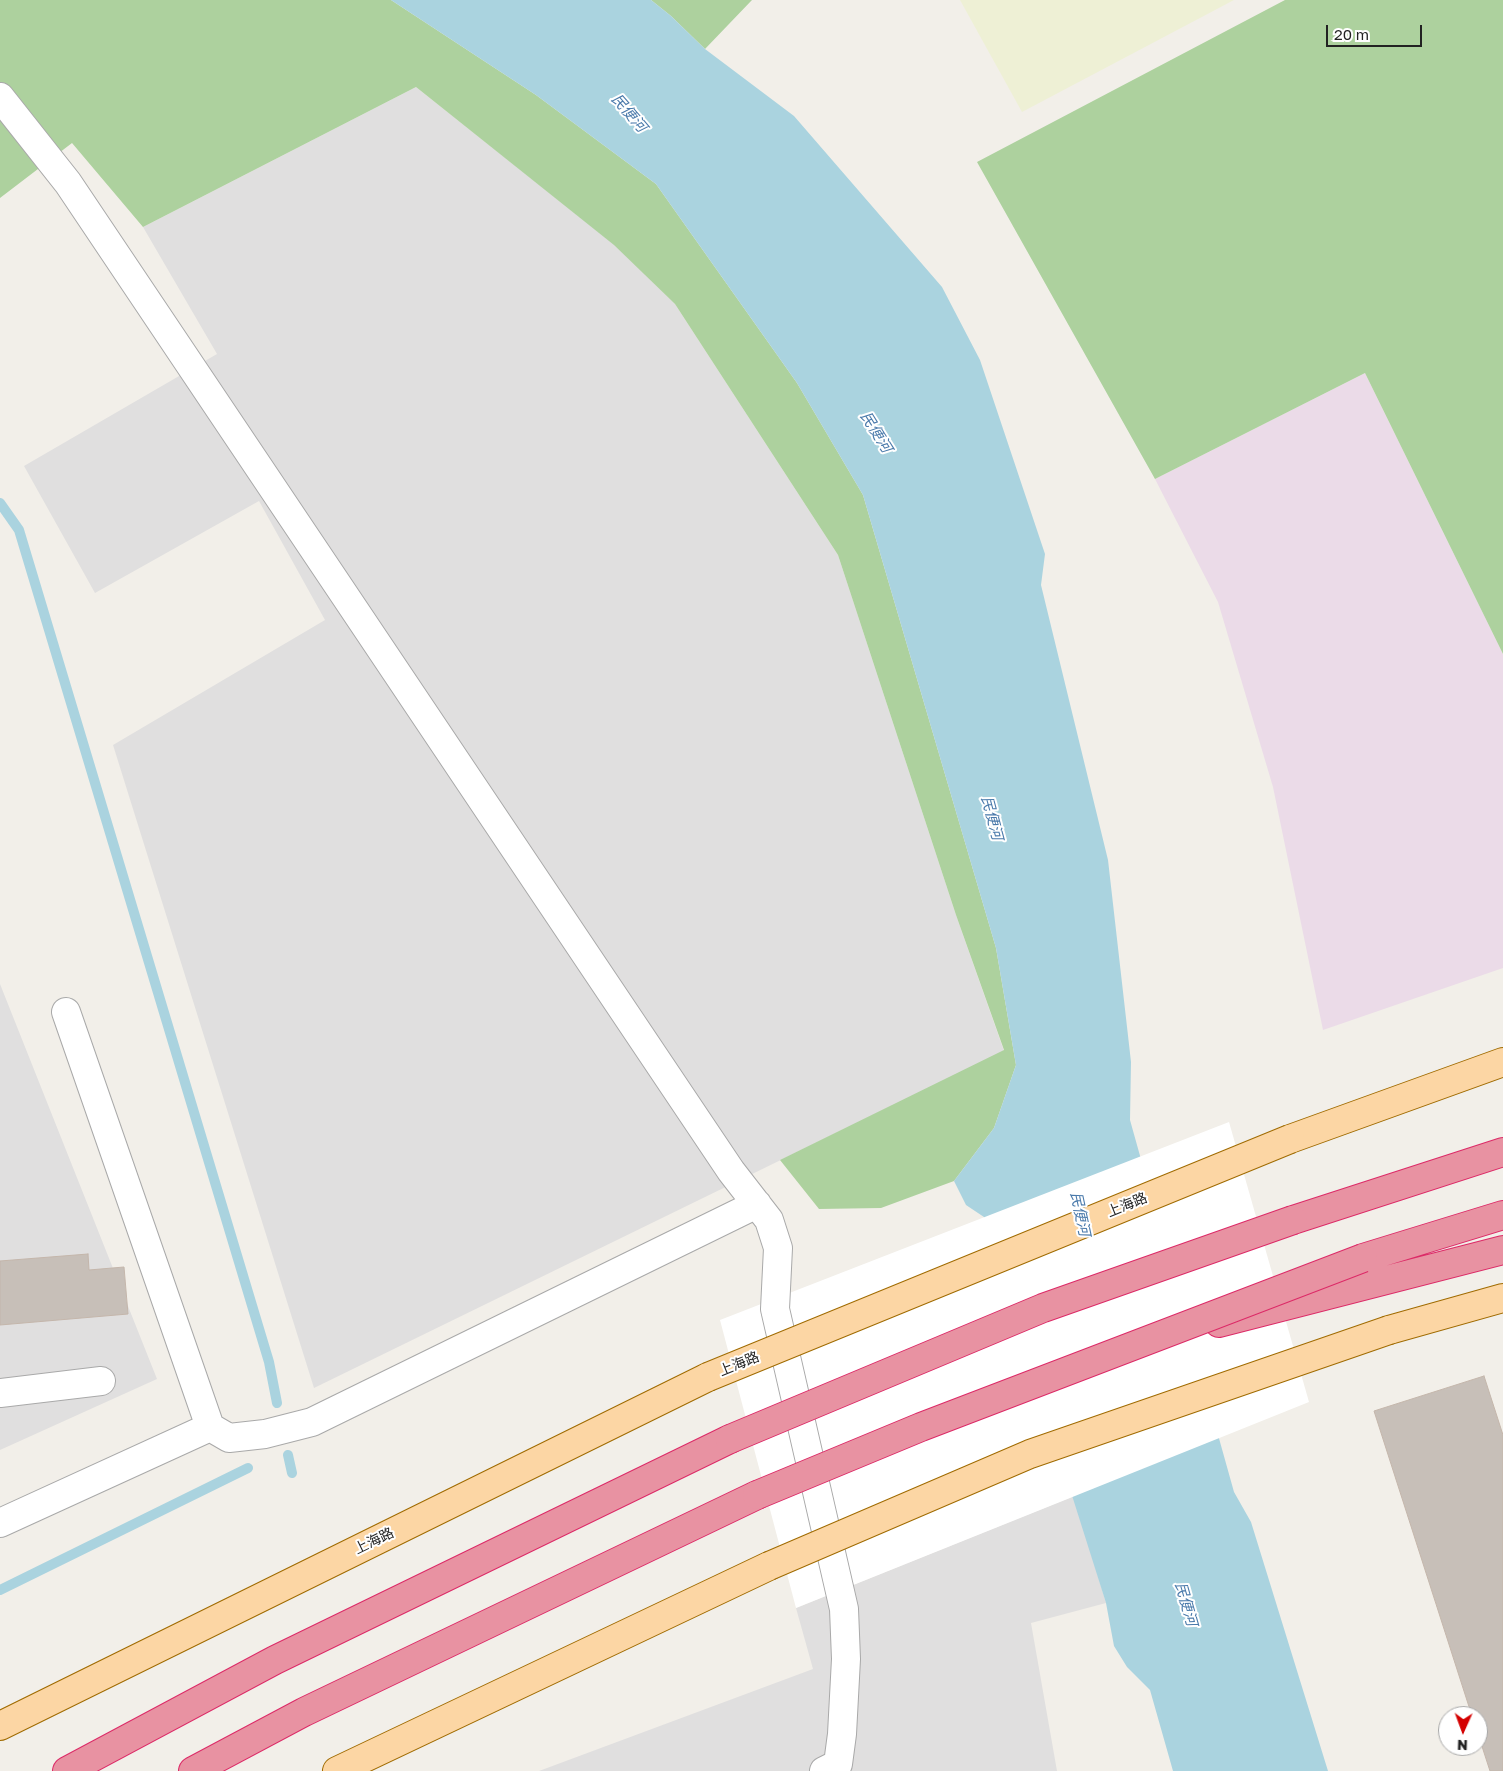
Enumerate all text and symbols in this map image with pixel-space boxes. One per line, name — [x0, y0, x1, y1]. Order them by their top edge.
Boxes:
scale bar — [1328, 15, 1424, 47]
text: 20 m — [1334, 25, 1369, 43]
water label: 民便河 — [607, 90, 651, 136]
water label: 民便河 — [856, 408, 896, 456]
water label: 民便河 — [977, 794, 1007, 842]
street label: 上海路 — [1104, 1189, 1150, 1221]
water label: 民便河 — [1067, 1190, 1093, 1238]
street label: 上海路 — [716, 1348, 762, 1380]
street label: 上海路 — [351, 1524, 397, 1558]
water label: 民便河 — [1171, 1580, 1201, 1628]
north arrow — [1438, 1706, 1488, 1756]
text: N — [1457, 1737, 1468, 1754]

